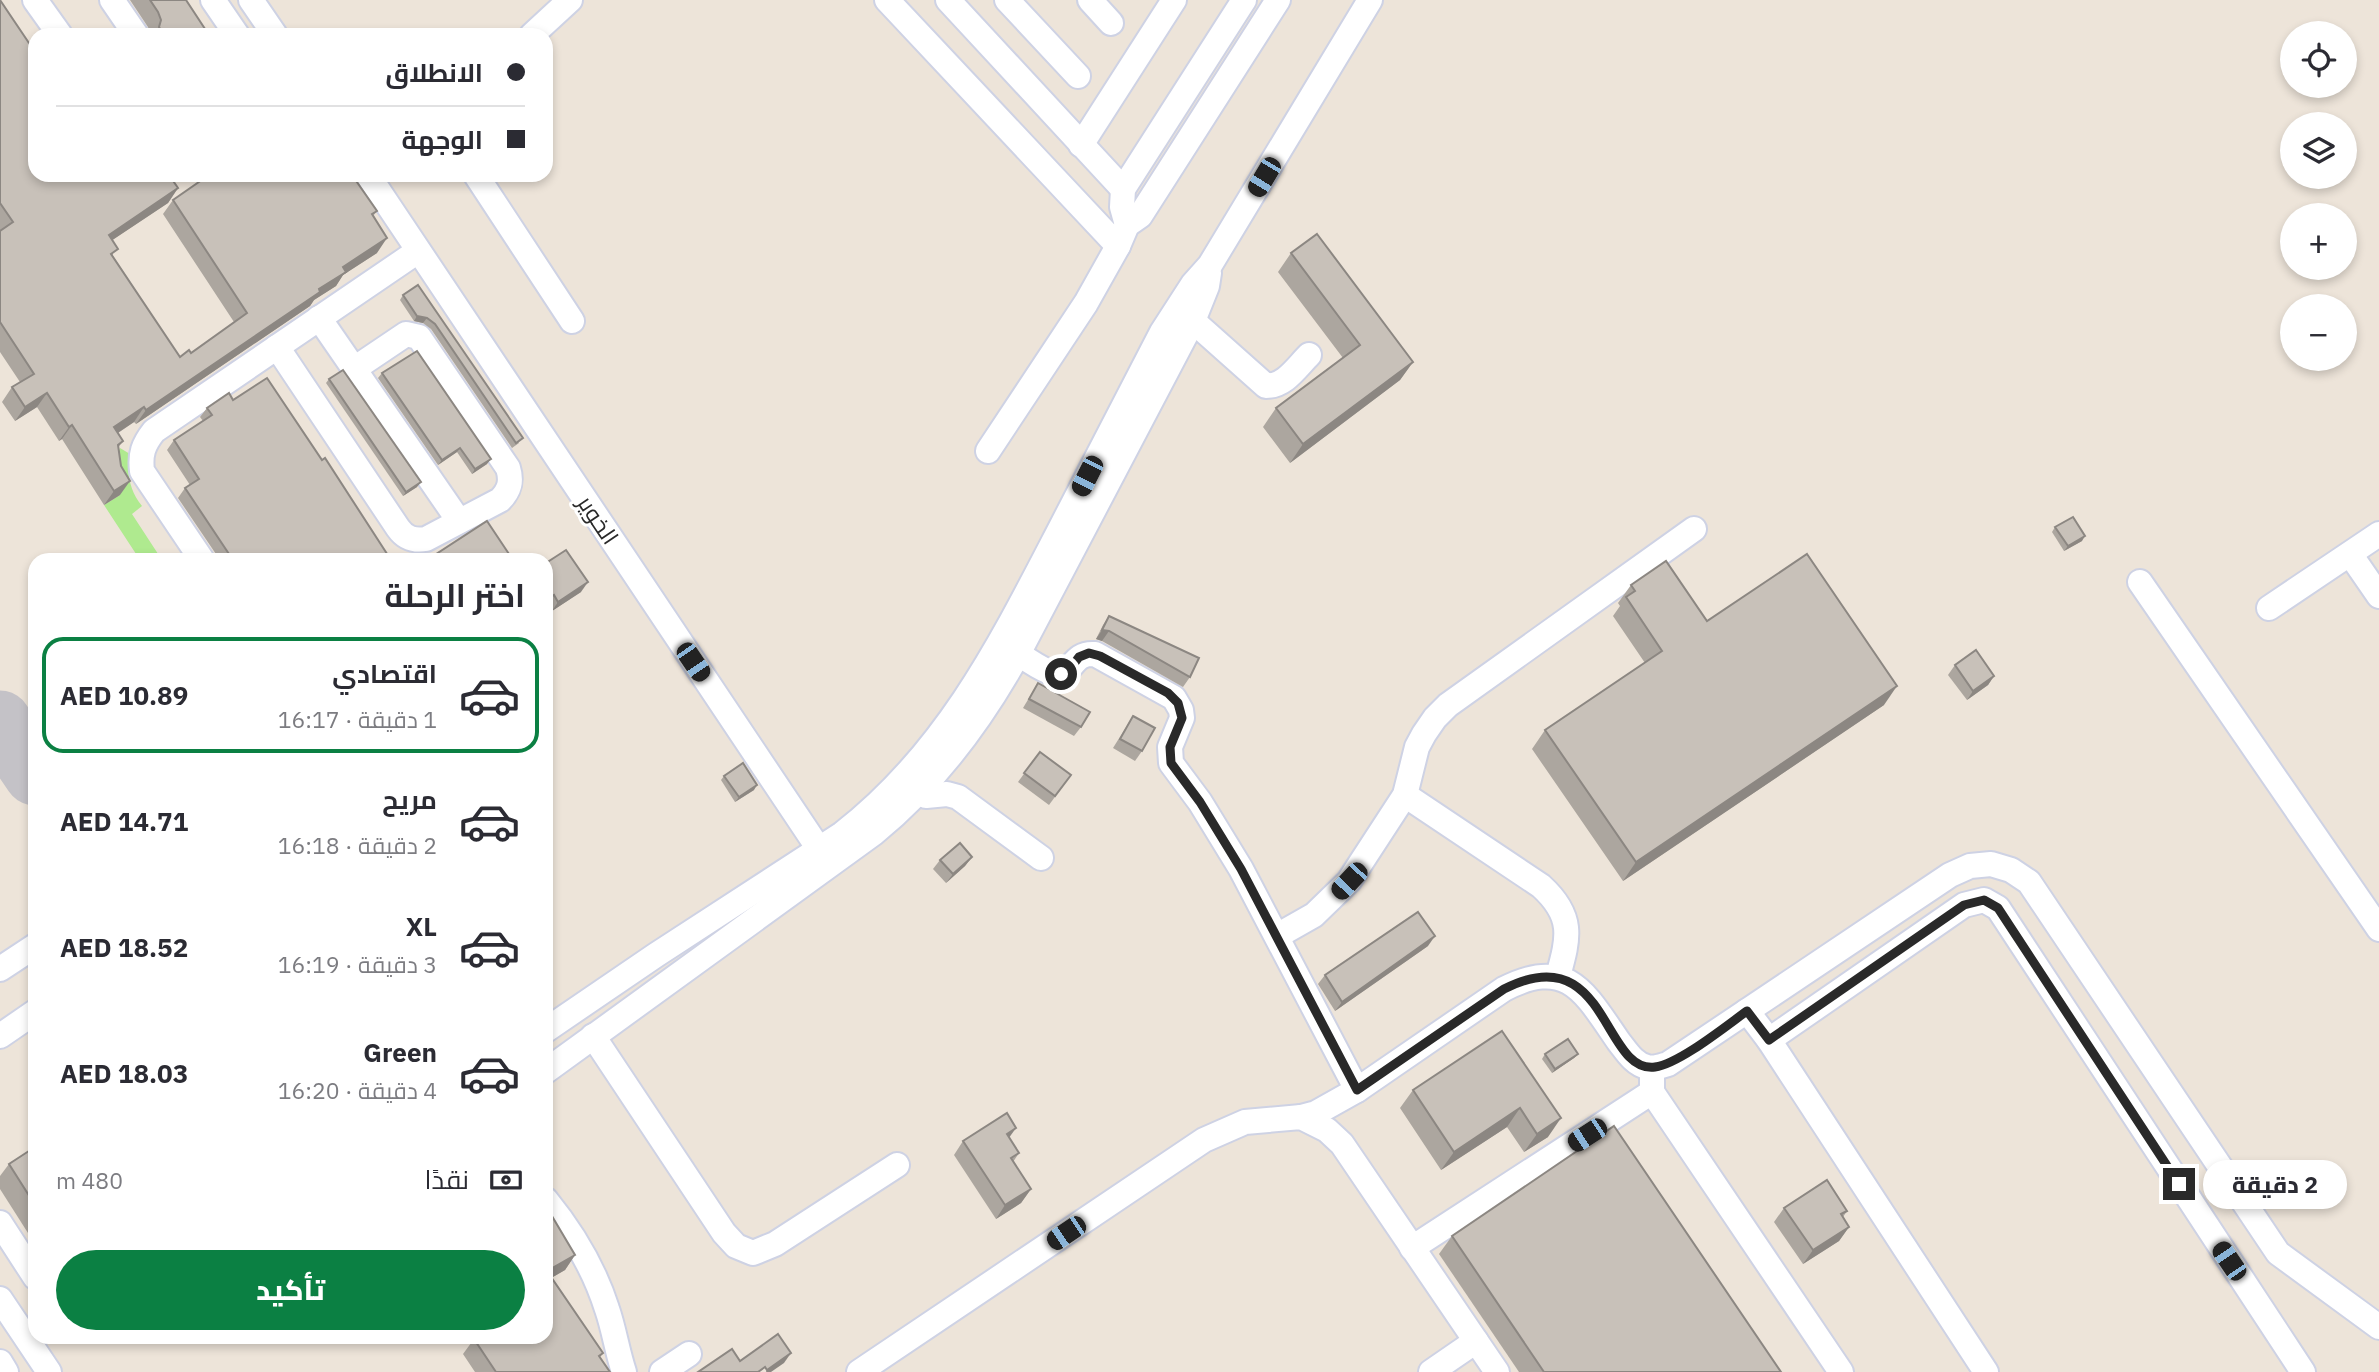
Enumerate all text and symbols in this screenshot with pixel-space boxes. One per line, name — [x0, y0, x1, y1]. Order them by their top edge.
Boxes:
map controls — [2280, 21, 2357, 371]
button: locate — [2280, 21, 2357, 98]
text: الانطلاق — [385, 55, 483, 89]
button: layers — [2280, 112, 2357, 189]
text: الوجهة — [402, 122, 483, 156]
car — [1245, 154, 1284, 200]
button: + — [2280, 203, 2357, 280]
button: − — [2280, 294, 2357, 371]
car — [1069, 453, 1106, 499]
street label: الخوير — [571, 488, 626, 550]
text: اختر الرحلة — [384, 574, 525, 616]
car — [673, 639, 714, 685]
text: اقتصادي — [332, 656, 437, 690]
route start — [1045, 658, 1077, 690]
icon: car — [458, 664, 521, 727]
text: AED 10.89 — [60, 678, 188, 712]
text: 1 دقيقة · 16:17 — [278, 704, 437, 734]
text: مريح — [382, 782, 437, 816]
icon: car — [458, 790, 521, 853]
text: AED 14.71 — [60, 804, 188, 838]
text: 2 دقيقة · 16:18 — [278, 830, 437, 860]
car — [1327, 858, 1372, 904]
text: XL — [406, 909, 437, 943]
icon: car — [458, 916, 521, 979]
text: AED 18.52 — [60, 930, 188, 964]
text: 3 دقيقة · 16:19 — [278, 949, 437, 979]
text: Green — [363, 1035, 437, 1069]
icon: car — [458, 1042, 521, 1105]
text: AED 18.03 — [60, 1056, 188, 1090]
text: 4 دقيقة · 16:20 — [278, 1075, 437, 1105]
car — [1564, 1115, 1611, 1155]
callout: 2 دقيقة — [2204, 1160, 2347, 1208]
icon: cash — [487, 1161, 525, 1199]
text: نقدًا — [425, 1162, 469, 1196]
text: 480 m — [56, 1165, 123, 1195]
route end — [2163, 1168, 2195, 1200]
text: 2 دقيقة — [2232, 1169, 2318, 1199]
car — [1043, 1213, 1090, 1253]
car — [2209, 1238, 2250, 1284]
button: تأكيد — [56, 1250, 525, 1330]

